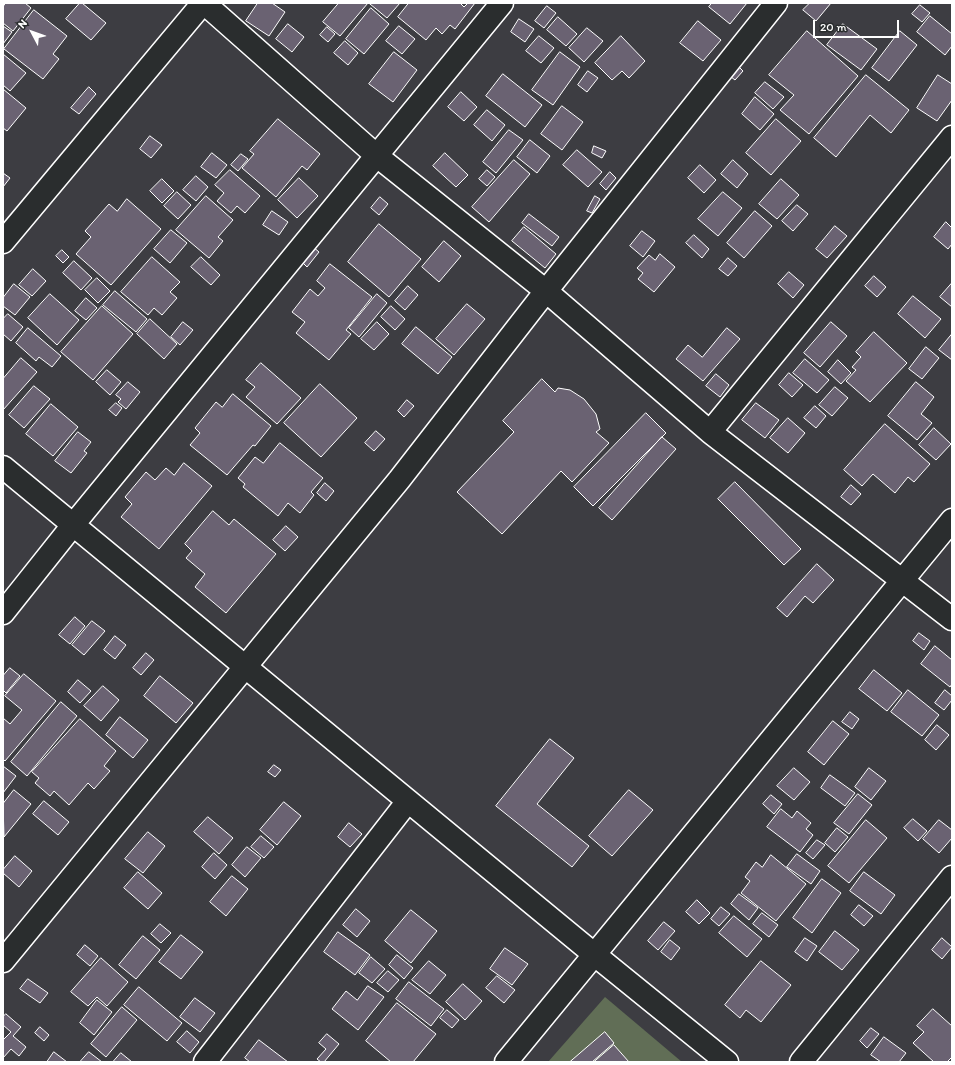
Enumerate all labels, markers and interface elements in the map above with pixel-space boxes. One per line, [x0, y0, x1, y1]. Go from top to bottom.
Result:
north arrow [12, 12, 52, 52]
scale bar [815, 12, 901, 38]
text: N [15, 17, 30, 31]
text: 20 m [820, 20, 847, 34]

